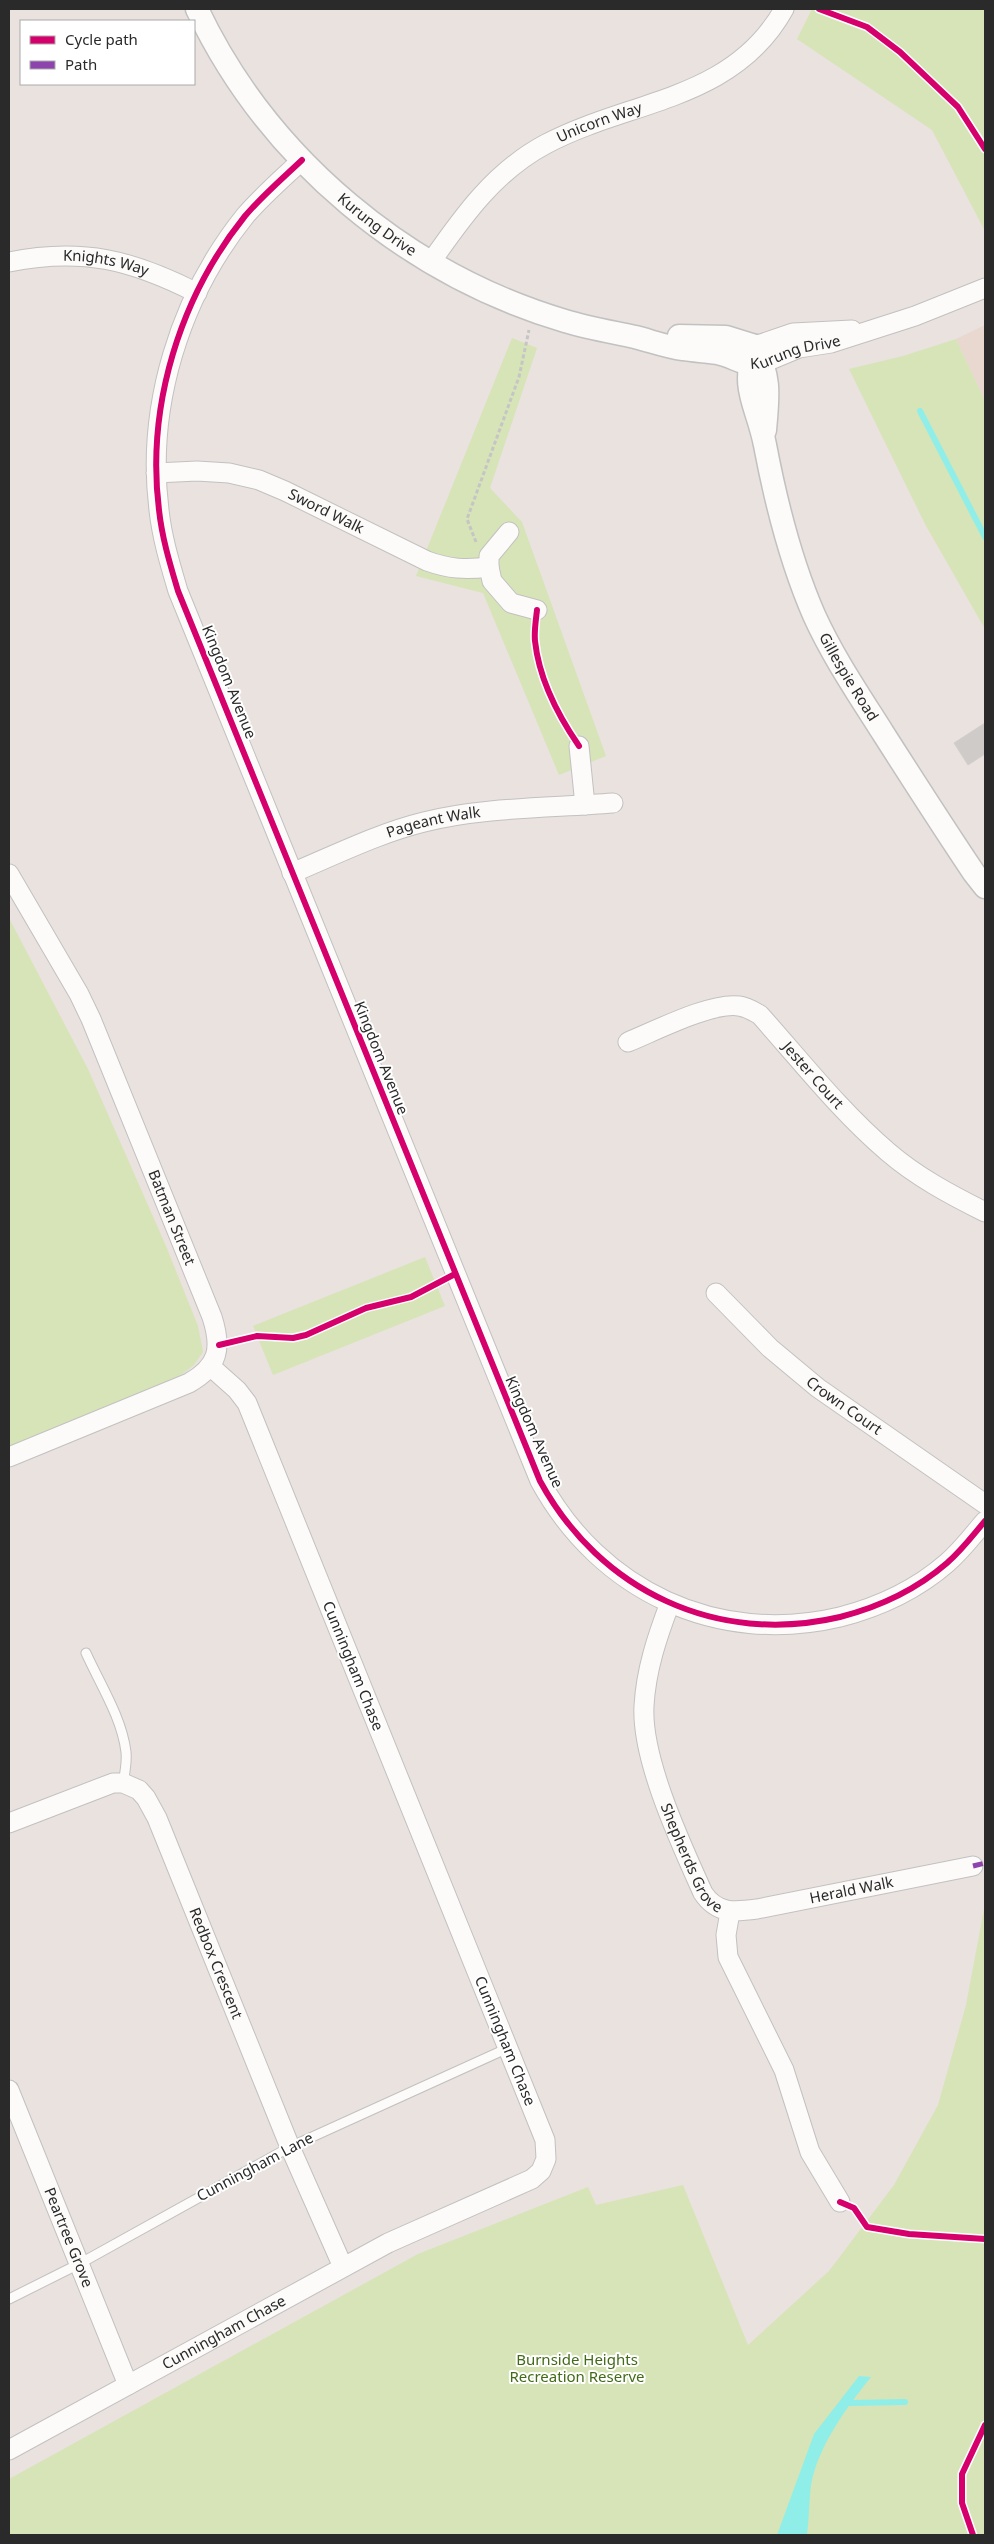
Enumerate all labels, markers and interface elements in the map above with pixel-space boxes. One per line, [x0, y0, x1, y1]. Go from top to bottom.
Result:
legend [20, 20, 195, 85]
text: Cycle path [65, 29, 138, 49]
text: Path [65, 54, 97, 74]
street label: Unicorn Way [553, 97, 645, 146]
street label: Kurung Drive [334, 188, 421, 260]
street label: Knights Way [63, 245, 152, 280]
street label: Kurung Drive [749, 330, 843, 373]
street label: Sword Walk [285, 483, 368, 538]
street label: Kingdom Avenue [198, 622, 262, 741]
street label: Gillespie Road [815, 629, 884, 724]
street label: Pageant Walk [383, 801, 482, 842]
street label: Kingdom Avenue [350, 998, 414, 1117]
street label: Jester Court [777, 1035, 849, 1113]
street label: Batman Street [144, 1167, 201, 1268]
street label: Crown Court [802, 1371, 887, 1439]
street label: Kingdom Avenue [501, 1372, 569, 1491]
street label: Cunningham Chase [319, 1598, 389, 1733]
street label: Shepherds Grove [657, 1800, 726, 1917]
street label: Herald Walk [808, 1871, 895, 1907]
street label: Redbox Crescent [185, 1904, 248, 2022]
street label: Cunningham Chase [471, 1973, 541, 2108]
street label: Cunningham Lane [193, 2127, 316, 2205]
street label: Peartree Grove [40, 2184, 99, 2290]
street label: Cunningham Chase [158, 2290, 289, 2374]
park label: Burnside Heights Recreation Reserve [509, 2349, 645, 2386]

